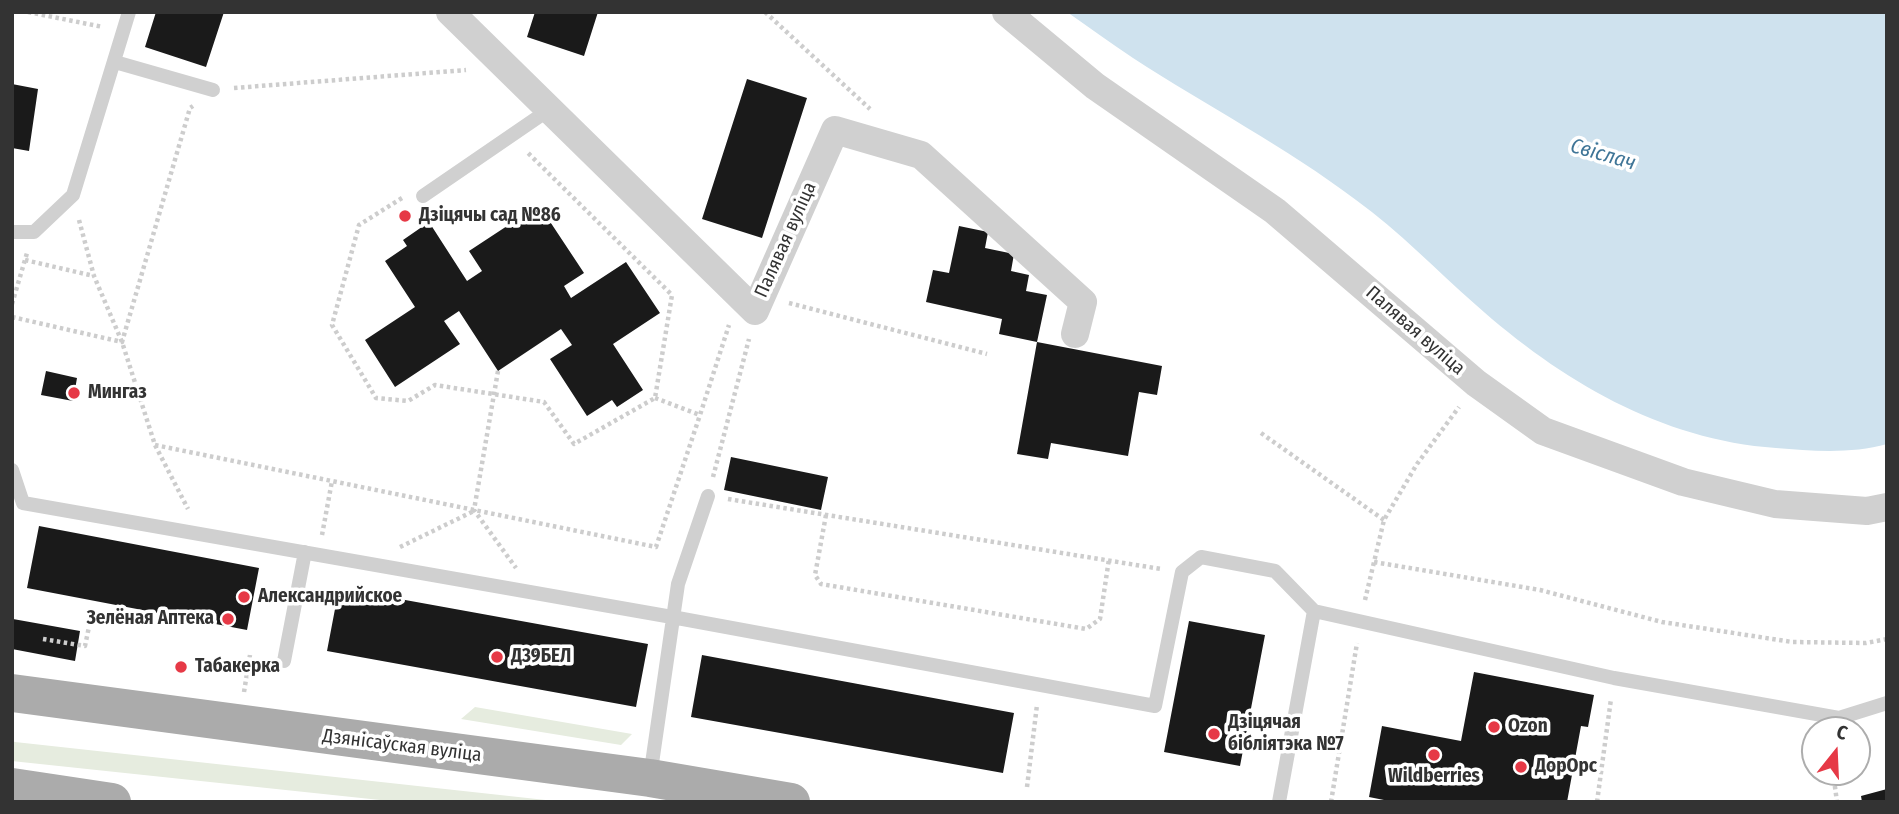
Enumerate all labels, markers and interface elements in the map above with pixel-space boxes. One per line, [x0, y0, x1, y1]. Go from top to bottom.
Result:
water label: Свіслач [1567, 134, 1639, 176]
street label: Палявая вуліца [750, 179, 822, 301]
place label: Дзіцячы сад №86 [419, 205, 561, 227]
marker: Дзіцячы сад №86 [397, 208, 413, 224]
street label: Палявая вуліца [1361, 282, 1469, 380]
place label: Мингаз [88, 382, 147, 404]
marker: Мингаз [66, 385, 82, 401]
place label: Александрийское [258, 586, 402, 608]
marker: Александрийское [236, 589, 252, 605]
place label: Зелёная Аптека [86, 608, 214, 630]
marker: Зелёная Аптека [220, 611, 236, 627]
place label: Д39БЕЛ [511, 646, 571, 668]
marker: Д39БЕЛ [489, 649, 505, 665]
place label: Табакерка [195, 656, 280, 678]
marker: Табакерка [173, 659, 189, 675]
place label: Дзіцячая бібліятэка №7 [1228, 712, 1344, 756]
place label: Ozon [1508, 716, 1548, 738]
north arrow [1801, 716, 1871, 786]
marker: Ozon [1486, 719, 1502, 735]
text: С [1834, 720, 1850, 745]
street label: Дзянісаўская вуліца [321, 725, 483, 767]
marker: Дзіцячая бібліятэка №7 [1206, 726, 1222, 742]
marker: Wildberries [1426, 747, 1442, 763]
place label: ДорОрс [1535, 756, 1597, 778]
marker: ДорОрс [1513, 759, 1529, 775]
place label: Wildberries [1388, 766, 1480, 788]

